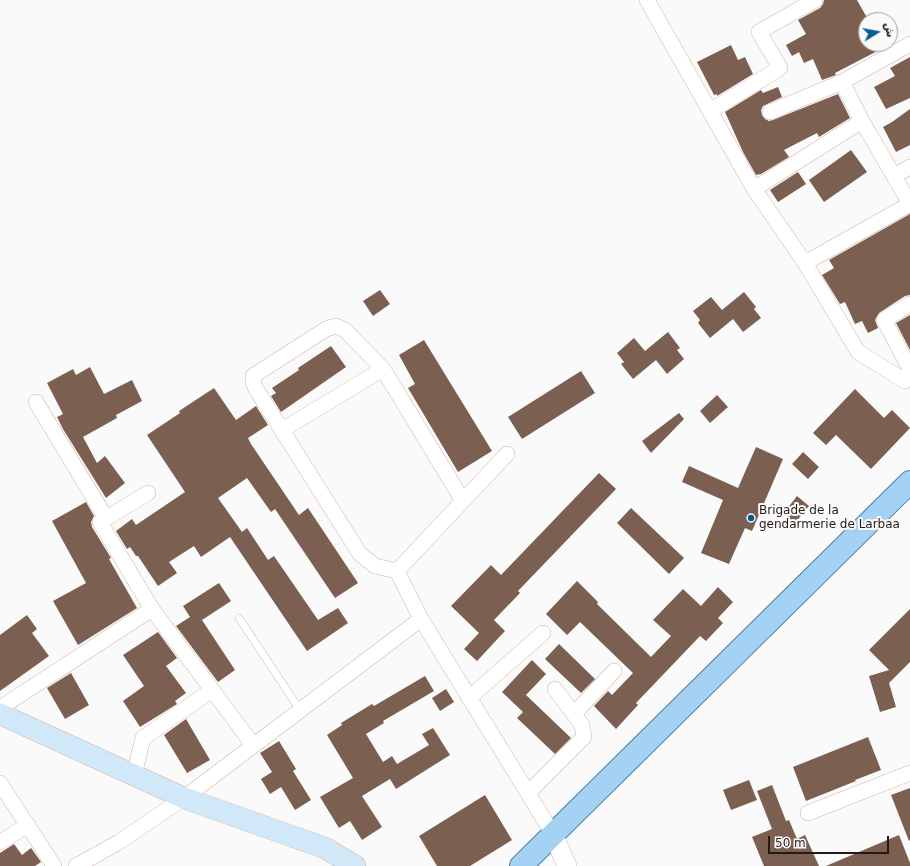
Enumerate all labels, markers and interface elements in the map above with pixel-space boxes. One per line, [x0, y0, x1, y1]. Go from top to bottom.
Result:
north arrow [858, 12, 898, 52]
text: ش [881, 21, 897, 39]
place label: Brigade de la gendarmerie de Larbaa [759, 504, 900, 532]
marker: Brigade de la gendarmerie de Larbaa [746, 513, 756, 523]
scale bar [770, 828, 891, 854]
text: 50 m [775, 836, 806, 850]

